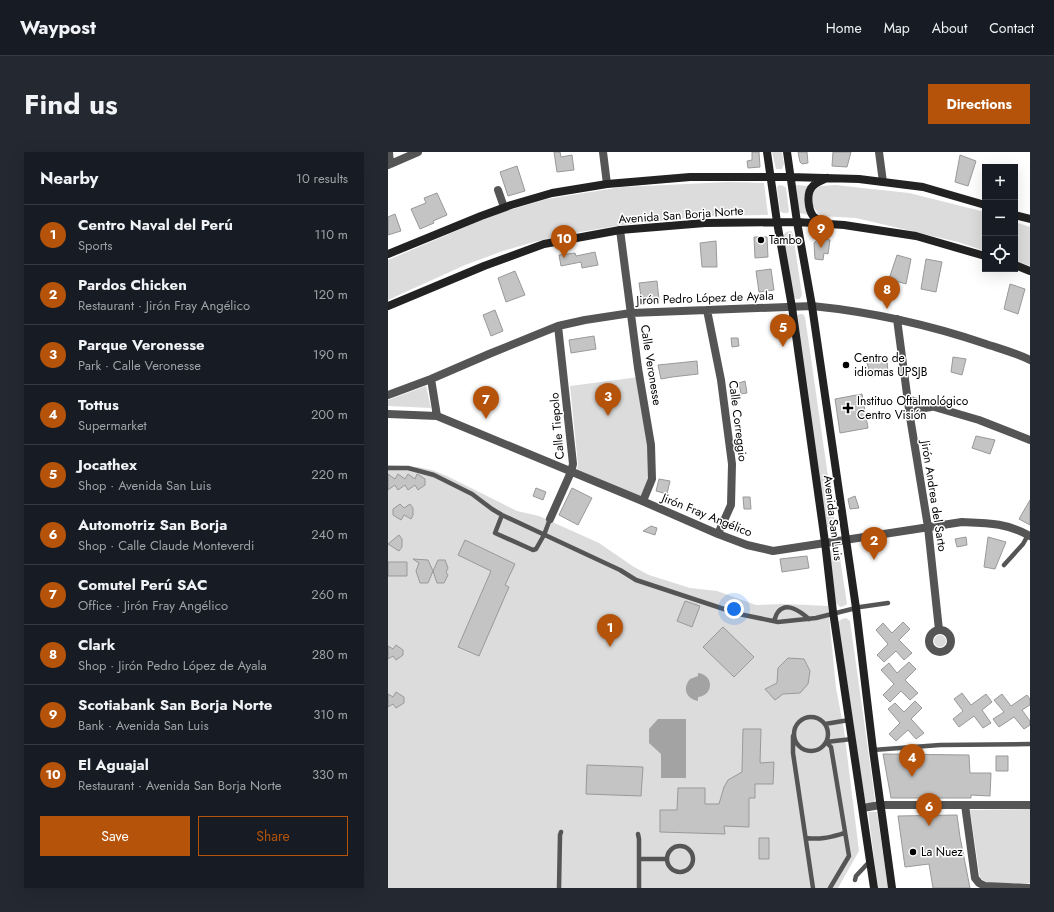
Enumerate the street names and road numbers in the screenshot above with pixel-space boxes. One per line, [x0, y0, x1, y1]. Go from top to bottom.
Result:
street label: Avenida San Borja Norte [618, 202, 744, 228]
street label: Jirón Pedro López de Ayala [634, 287, 774, 309]
street label: Calle Veronesse [636, 323, 666, 407]
street label: Calle Correggio [724, 379, 752, 463]
street label: Calle Tiepolo [545, 391, 569, 460]
street label: Jirón Andrea del Sarto [916, 437, 952, 553]
street label: Avenida San Luis [819, 474, 847, 562]
street label: Jirón Fray Angélico [657, 488, 755, 542]

